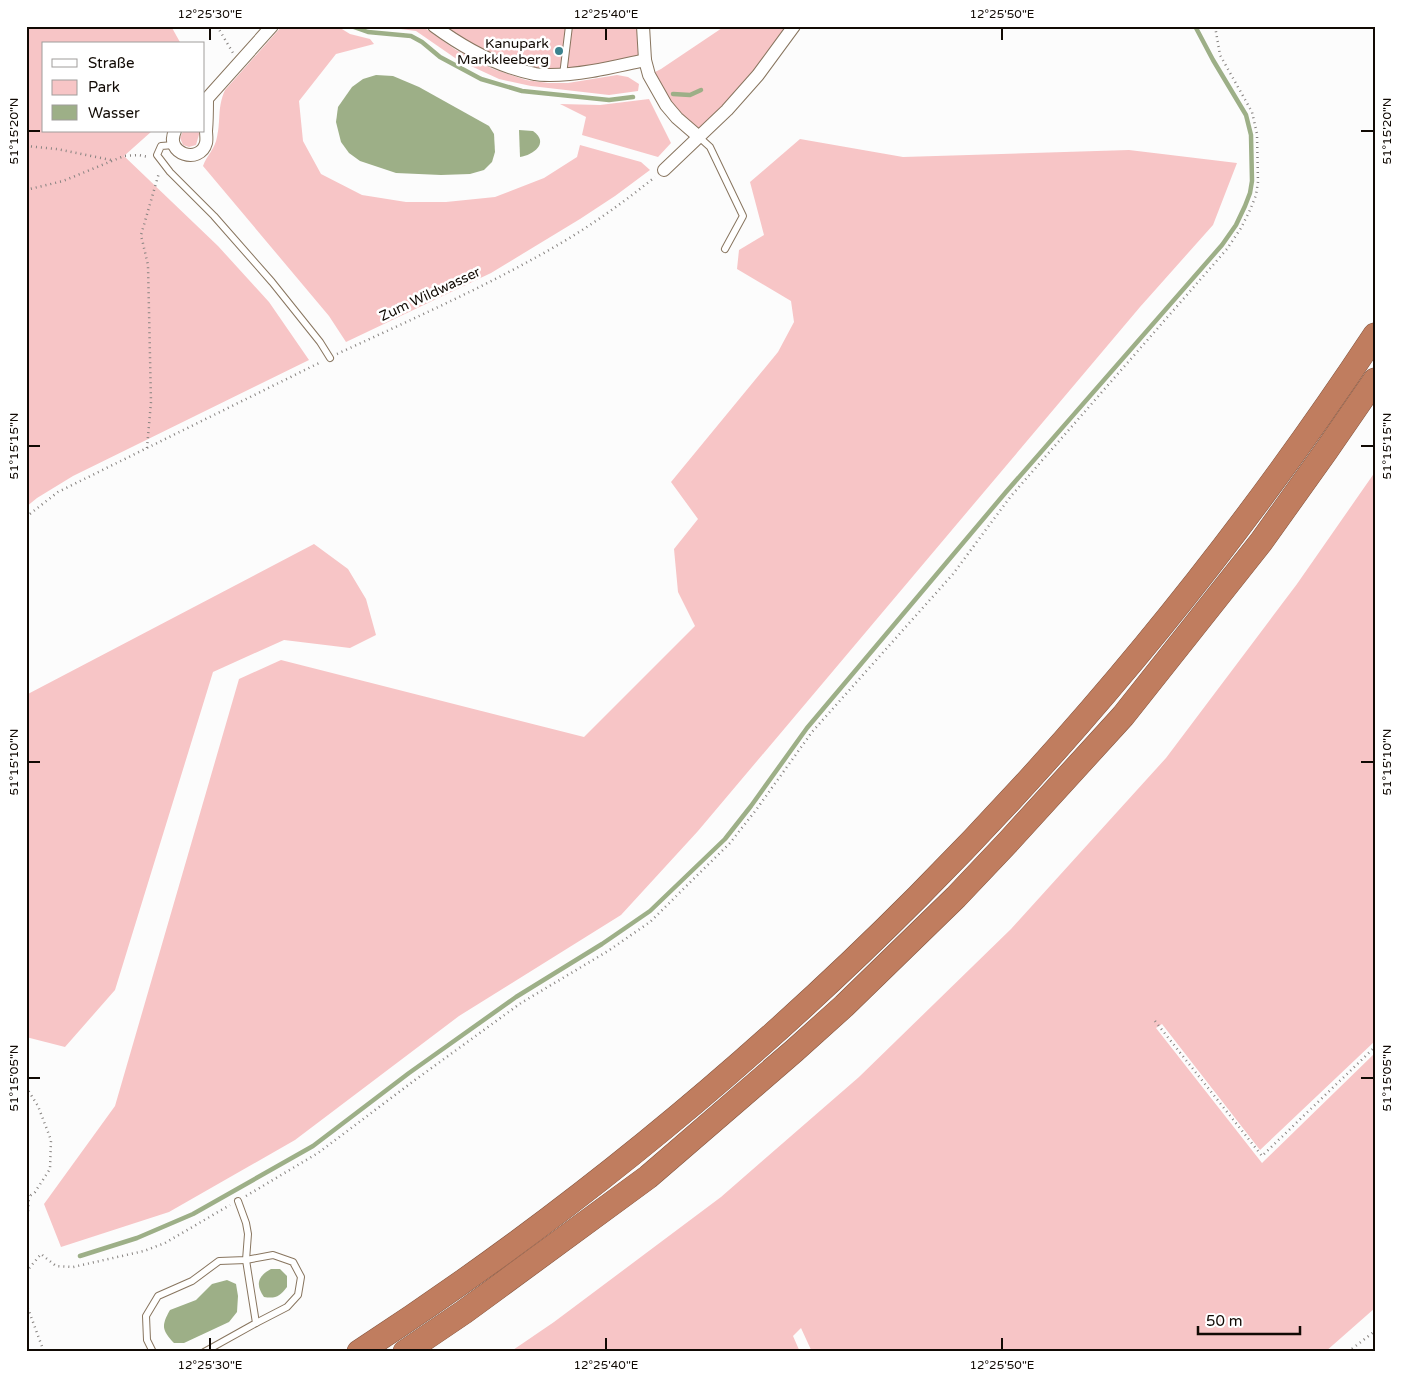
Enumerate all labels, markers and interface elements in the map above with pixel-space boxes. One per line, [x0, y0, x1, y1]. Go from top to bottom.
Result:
text: 12°25'30"E [177, 7, 243, 21]
text: 12°25'40"E [573, 7, 639, 21]
text: 12°25'50"E [969, 7, 1035, 21]
place label: Kanupark Markkleeberg [457, 35, 549, 68]
legend [42, 42, 205, 132]
marker: Kanupark Markkleeberg [553, 45, 565, 57]
text: Straße [88, 54, 134, 72]
text: Park [88, 78, 120, 96]
text: 51°15'20"N [7, 98, 21, 165]
text: 51°15'20"N [1380, 98, 1394, 165]
text: Wasser [88, 104, 140, 122]
street label: Zum Wildwasser [377, 263, 484, 325]
text: 51°15'15"N [7, 413, 21, 480]
text: 51°15'15"N [1380, 413, 1394, 480]
text: 51°15'10"N [7, 729, 21, 796]
text: 51°15'10"N [1380, 729, 1394, 796]
text: 51°15'05"N [7, 1045, 21, 1112]
text: 51°15'05"N [1380, 1045, 1394, 1112]
scale bar [1198, 1303, 1301, 1335]
text: 50 m [1206, 1312, 1243, 1330]
text: 12°25'30"E [177, 1358, 243, 1372]
text: 12°25'40"E [573, 1358, 639, 1372]
text: 12°25'50"E [969, 1358, 1035, 1372]

